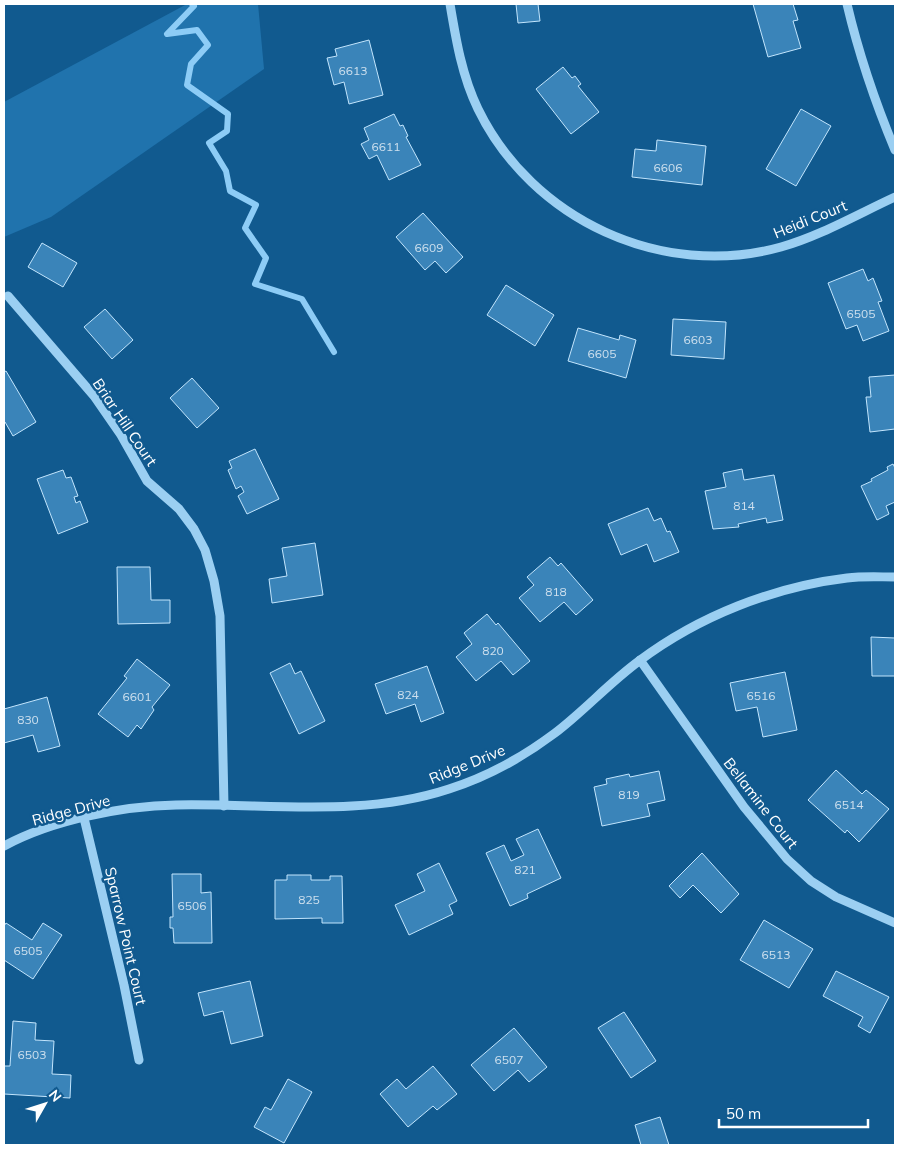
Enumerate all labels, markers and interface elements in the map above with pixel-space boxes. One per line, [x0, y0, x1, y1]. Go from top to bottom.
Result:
house number: 6613 [339, 63, 367, 78]
house number: 6611 [372, 139, 400, 154]
house number: 6606 [654, 160, 682, 175]
street label: Heidi Court [770, 196, 850, 242]
house number: 6609 [415, 240, 443, 255]
house number: 6505 [847, 306, 875, 321]
house number: 6603 [684, 332, 712, 347]
house number: 6605 [588, 346, 616, 361]
street label: Briar Hill Court [89, 375, 161, 469]
house number: 814 [733, 498, 755, 513]
house number: 818 [545, 584, 567, 599]
house number: 820 [482, 643, 504, 658]
house number: 824 [397, 687, 419, 702]
house number: 6516 [747, 688, 775, 703]
house number: 6601 [123, 689, 151, 704]
house number: 830 [17, 712, 39, 727]
street label: Ridge Drive [426, 740, 508, 788]
street label: Bellamine Court [720, 754, 802, 852]
house number: 819 [618, 787, 640, 802]
street label: Ridge Drive [30, 790, 112, 830]
house number: 6514 [835, 797, 863, 812]
house number: 821 [514, 862, 536, 877]
street label: Sparrow Point Court [101, 865, 151, 1007]
house number: 825 [298, 892, 320, 907]
house number: 6506 [178, 898, 206, 913]
house number: 6505 [14, 943, 42, 958]
house number: 6513 [762, 947, 790, 962]
house number: 6503 [18, 1047, 46, 1062]
house number: 6507 [495, 1052, 523, 1067]
north arrow [20, 1079, 70, 1129]
text: N [45, 1086, 65, 1106]
scale bar [719, 1096, 868, 1128]
text: 50 m [726, 1104, 761, 1123]

